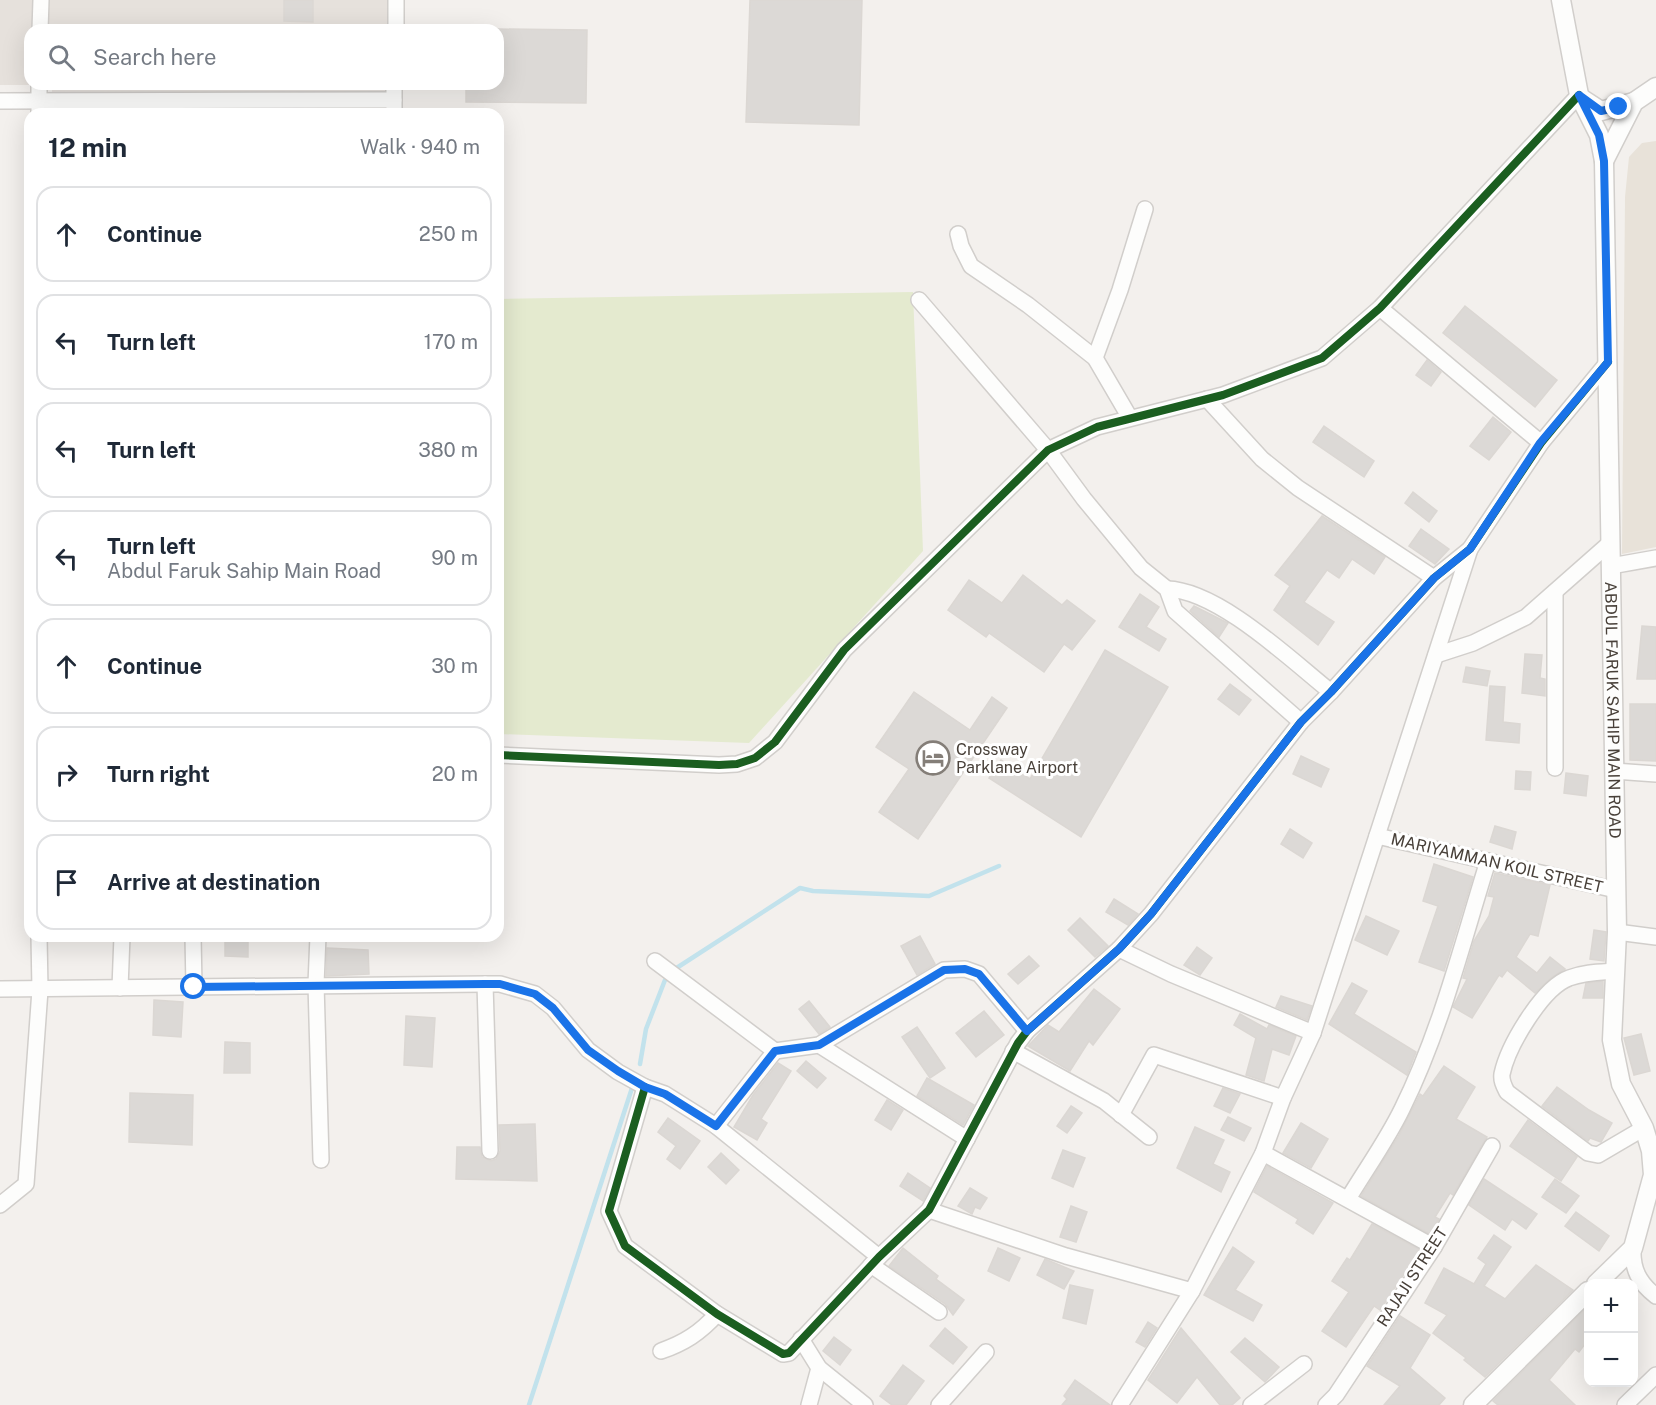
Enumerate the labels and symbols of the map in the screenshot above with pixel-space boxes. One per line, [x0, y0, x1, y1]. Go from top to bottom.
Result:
route end [1605, 93, 1631, 119]
street label: ABDUL FARUK SAHIP MAIN ROAD [1602, 581, 1625, 839]
hotel icon: Crossway Parklane Airport [915, 740, 951, 776]
place label: Crossway Parklane Airport [956, 740, 1078, 777]
street label: MARIYAMMAN KOIL STREET [1389, 829, 1605, 897]
route start [180, 973, 206, 999]
street label: RAJAJI STREET [1373, 1223, 1451, 1330]

